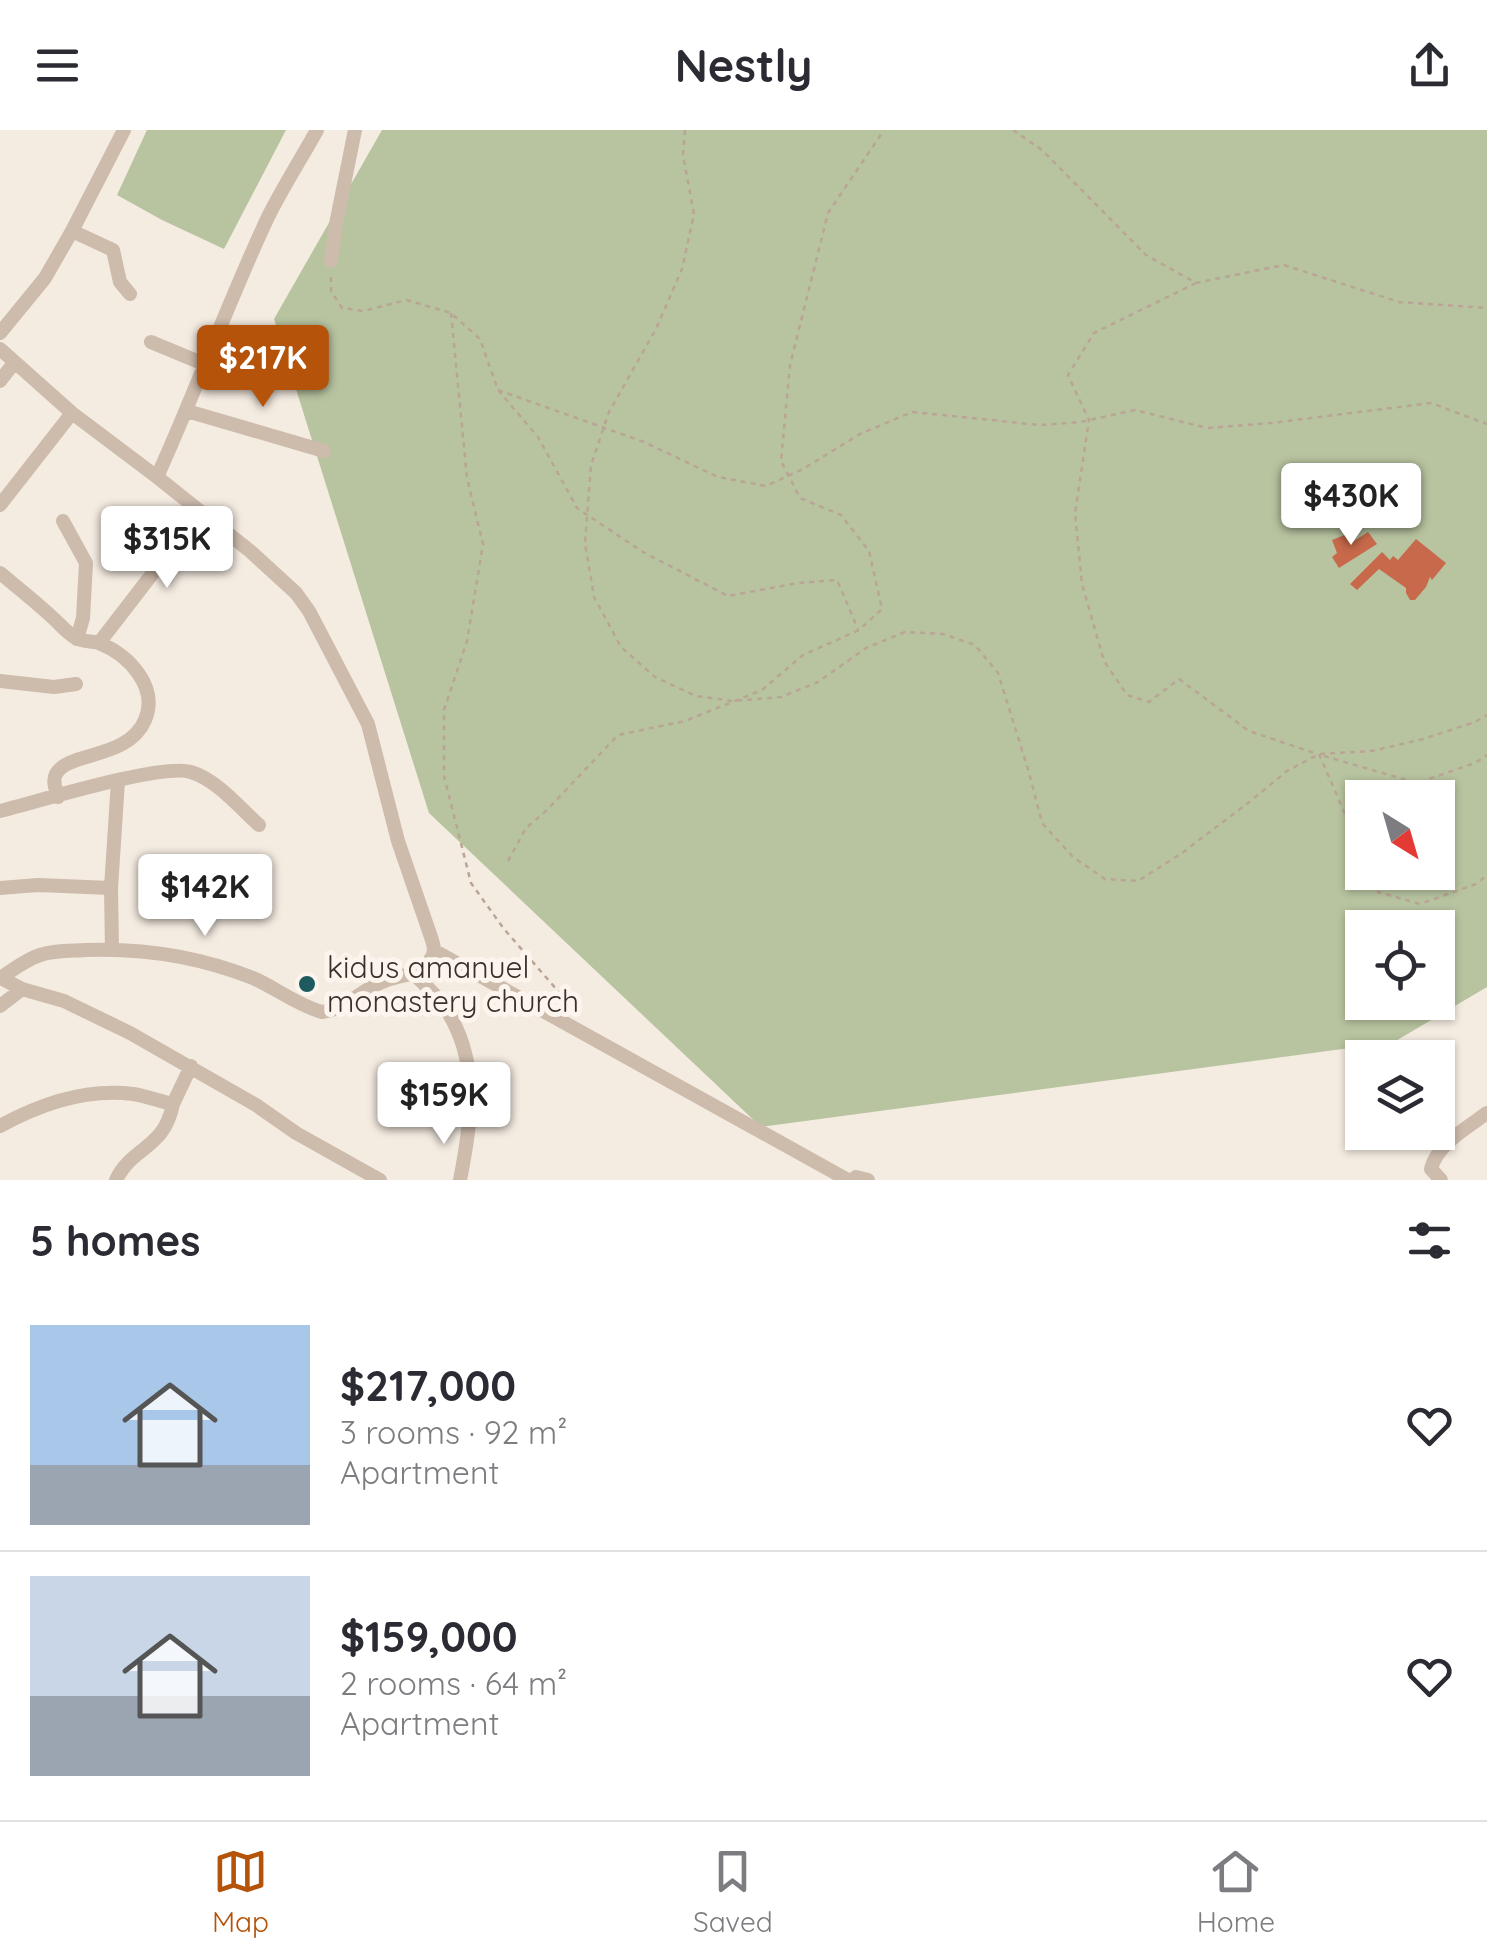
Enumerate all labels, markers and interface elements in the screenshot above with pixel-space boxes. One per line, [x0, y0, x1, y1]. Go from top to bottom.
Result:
text: Nestly [675, 37, 812, 93]
icon: menu [30, 38, 85, 93]
icon: share [1402, 38, 1457, 93]
pin: $217K [193, 325, 333, 410]
text: $217K [219, 337, 307, 377]
pin: $430K [1281, 463, 1421, 548]
text: $430K [1303, 475, 1399, 515]
pin: $315K [97, 506, 237, 591]
text: $315K [123, 518, 211, 558]
north arrow [1345, 780, 1455, 890]
map controls [1345, 780, 1455, 1150]
pin: $142K [135, 854, 275, 939]
text: $142K [160, 866, 250, 906]
button: locate [1345, 910, 1455, 1020]
place label: kidus amanuel monastery church [327, 948, 579, 1020]
marker: kidus amanuel monastery church [296, 973, 318, 995]
button: layers [1345, 1040, 1455, 1150]
pin: $159K [374, 1062, 514, 1147]
text: $159K [399, 1074, 489, 1114]
icon: filters [1402, 1213, 1457, 1268]
text: 5 homes [30, 1214, 201, 1267]
text: $217,000 [340, 1359, 516, 1412]
icon: home [110, 1365, 230, 1485]
icon: heart [1402, 1398, 1457, 1453]
text: 3 rooms · 92 m² [340, 1412, 567, 1452]
text: Apartment [340, 1452, 499, 1492]
text: $159,000 [340, 1610, 518, 1663]
icon: home [110, 1616, 230, 1736]
icon: heart [1402, 1649, 1457, 1704]
text: 2 rooms · 64 m² [340, 1663, 567, 1703]
text: Apartment [340, 1703, 499, 1743]
tab: Map [212, 1844, 269, 1939]
tab: Saved [693, 1844, 773, 1939]
tab: Home [1197, 1844, 1275, 1939]

